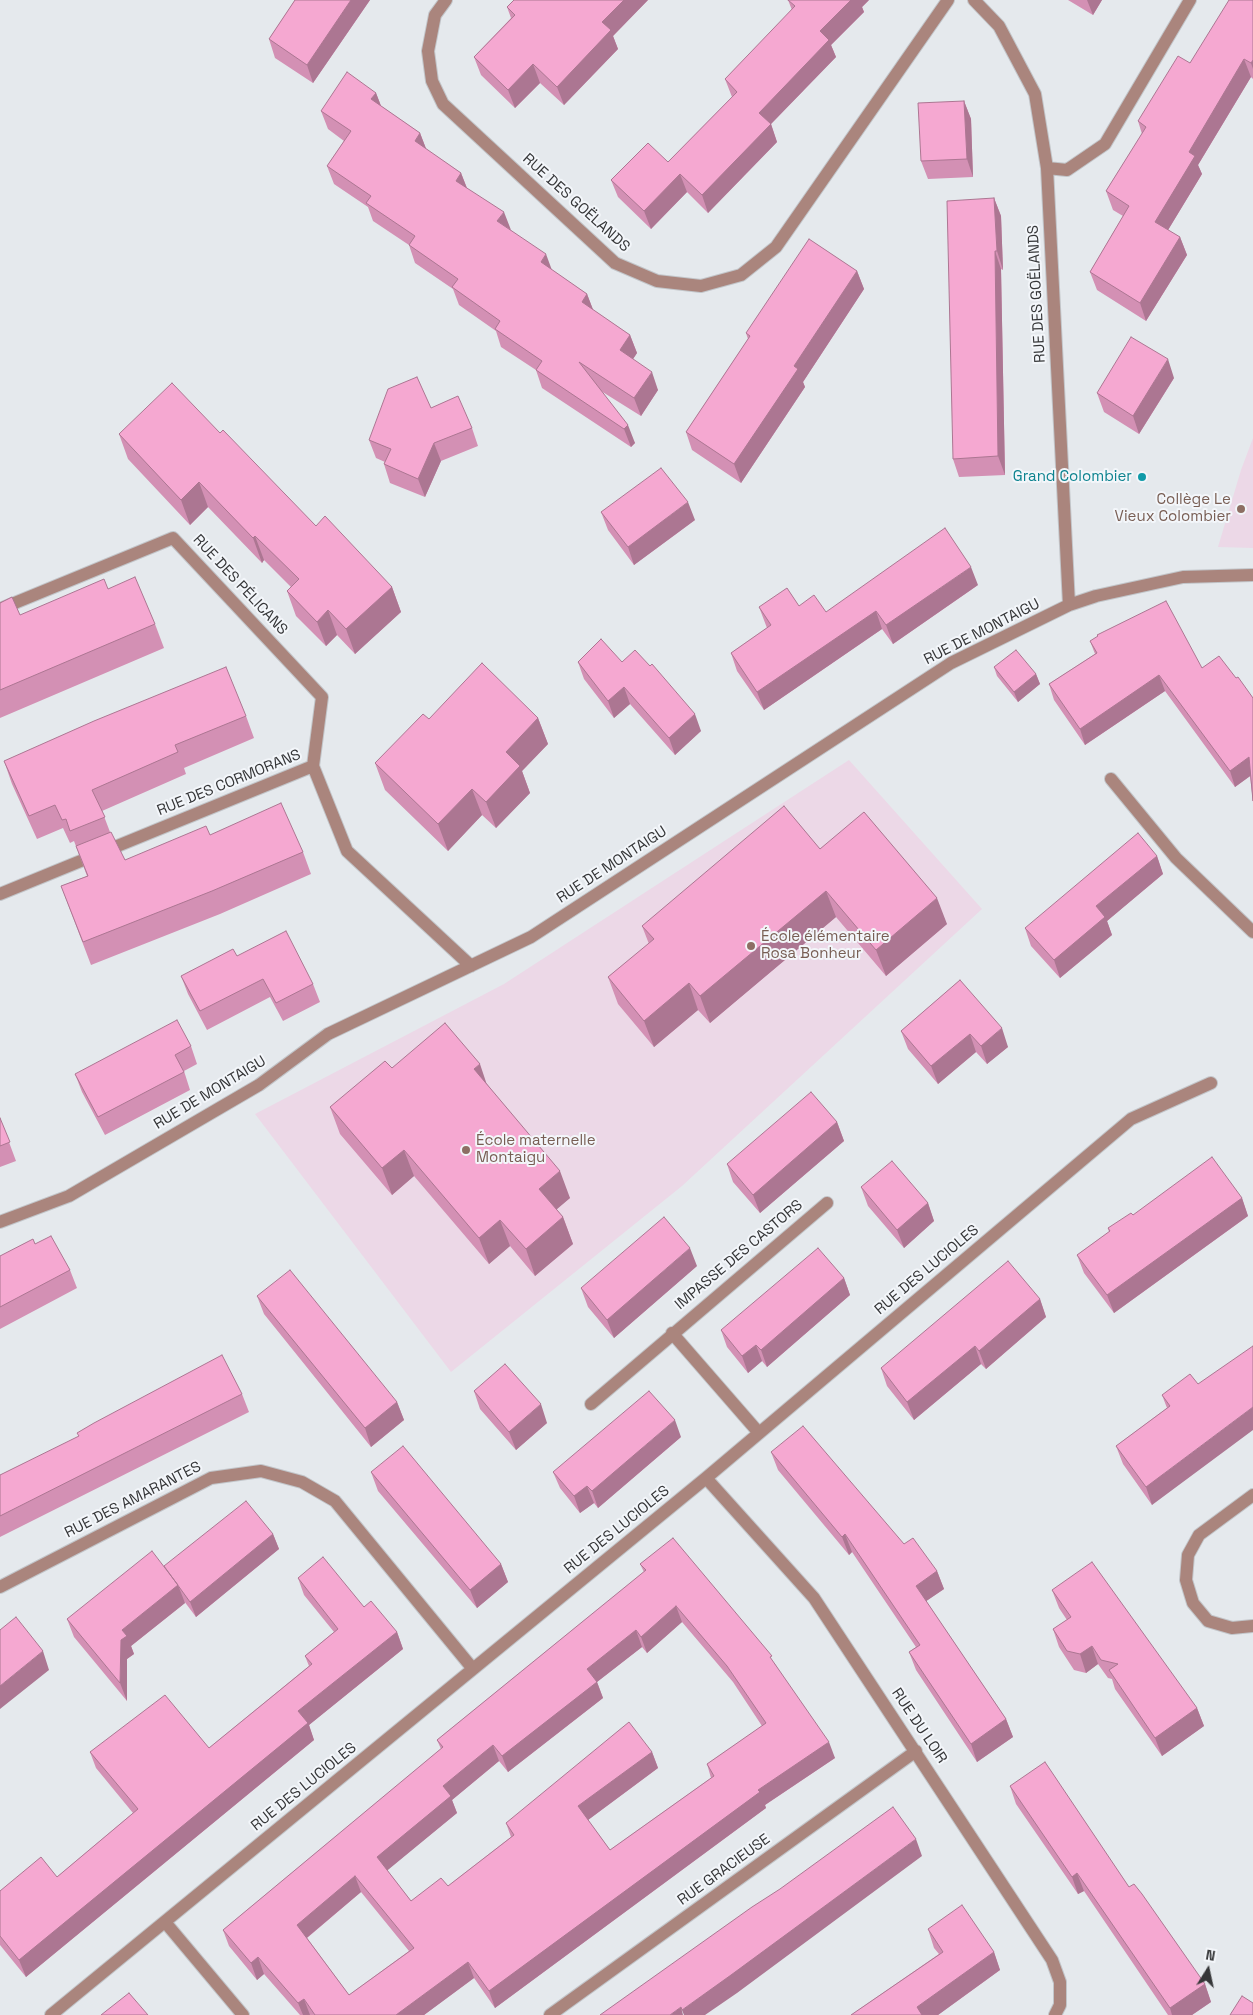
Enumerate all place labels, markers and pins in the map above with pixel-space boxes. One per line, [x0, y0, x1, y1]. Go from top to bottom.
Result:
place label: Grand Colombier [1013, 468, 1132, 486]
marker: Grand Colombier [1136, 471, 1148, 483]
place label: Collège Le Vieux Colombier [1115, 491, 1231, 526]
marker: Collège Le Vieux Colombier [1235, 503, 1247, 515]
place label: École élémentaire Rosa Bonheur [761, 928, 890, 963]
marker: École élémentaire Rosa Bonheur [745, 940, 757, 952]
place label: École maternelle Montaigu [476, 1132, 596, 1167]
marker: École maternelle Montaigu [460, 1144, 472, 1156]

